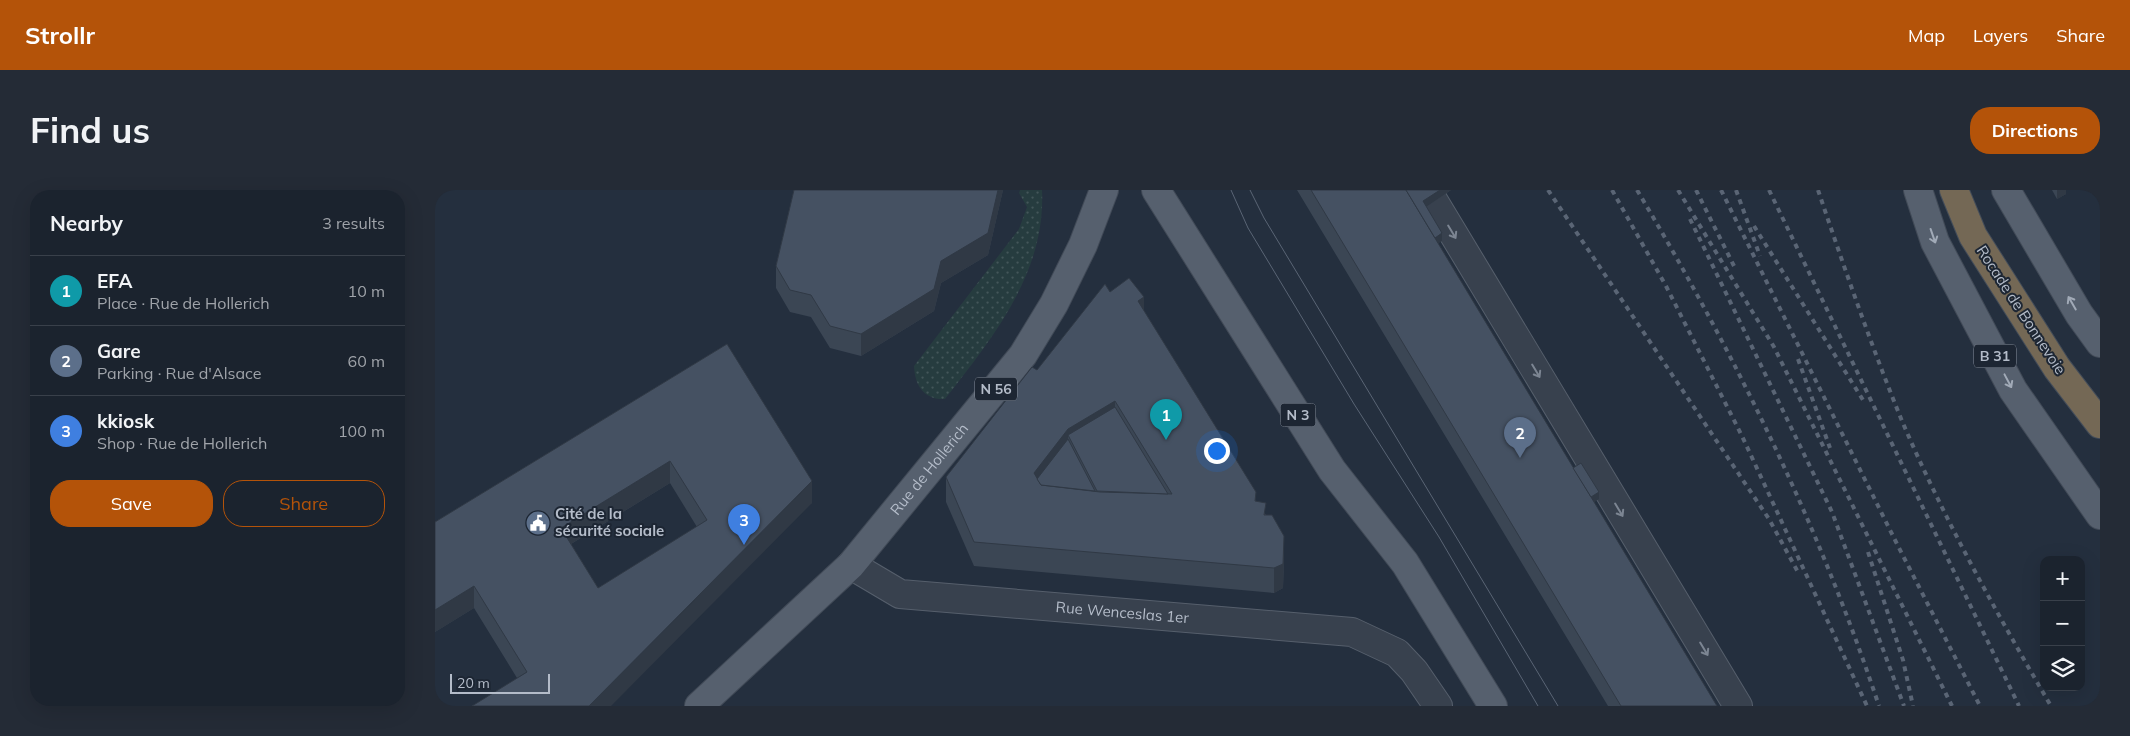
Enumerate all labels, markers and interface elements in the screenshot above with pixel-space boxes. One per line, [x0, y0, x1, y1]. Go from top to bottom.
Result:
text: Strollr [25, 20, 95, 50]
text: Map [1908, 24, 1945, 47]
text: Layers [1973, 24, 2028, 47]
text: Share [2056, 24, 2105, 47]
button: Directions [1970, 107, 2100, 154]
text: Find us [30, 108, 150, 152]
text: Nearby [50, 210, 123, 236]
text: 3 results [322, 213, 385, 233]
one-way arrow [1447, 224, 1457, 238]
one-way arrow [1929, 228, 1938, 244]
street label: Rocade de Bonnevoie [1973, 242, 2070, 378]
text: EFA [97, 269, 132, 293]
text: 1 [61, 281, 71, 301]
text: 10 m [348, 281, 385, 301]
text: Place · Rue de Hollerich [97, 293, 270, 313]
one-way arrow [2066, 296, 2076, 310]
text: Gare [97, 339, 141, 363]
road number: B 31 [1974, 344, 2016, 368]
text: 2 [61, 351, 71, 371]
text: 60 m [348, 351, 385, 371]
text: Parking · Rue d'Alsace [97, 363, 261, 383]
one-way arrow [1531, 363, 1541, 377]
one-way arrow [2003, 373, 2013, 387]
road number: N 56 [975, 378, 1017, 400]
pin: 1 [1150, 399, 1182, 440]
road number: N 3 [1281, 404, 1315, 426]
text: kkiosk [97, 409, 154, 433]
pin: 2 [1504, 417, 1536, 458]
street label: Rue de Hollerich [886, 419, 972, 519]
text: 3 [61, 421, 71, 441]
text: 100 m [338, 421, 385, 441]
text: Shop · Rue de Hollerich [97, 433, 267, 453]
your location [1204, 438, 1230, 464]
button: Save [50, 480, 213, 527]
button: Share [223, 480, 385, 527]
one-way arrow [1615, 503, 1625, 517]
place label: Cité de la sécurité sociale [555, 504, 664, 540]
pin: 3 [728, 504, 760, 545]
public building icon: Cité de la sécurité sociale [525, 510, 551, 536]
map controls [2040, 556, 2085, 691]
button: + [2040, 556, 2085, 601]
street label: Rue Wenceslas 1er [1055, 597, 1190, 627]
button: − [2040, 601, 2085, 646]
one-way arrow [1699, 642, 1709, 656]
button: layers [2040, 646, 2085, 691]
scale bar [450, 671, 550, 694]
text: 20 m [457, 674, 490, 692]

